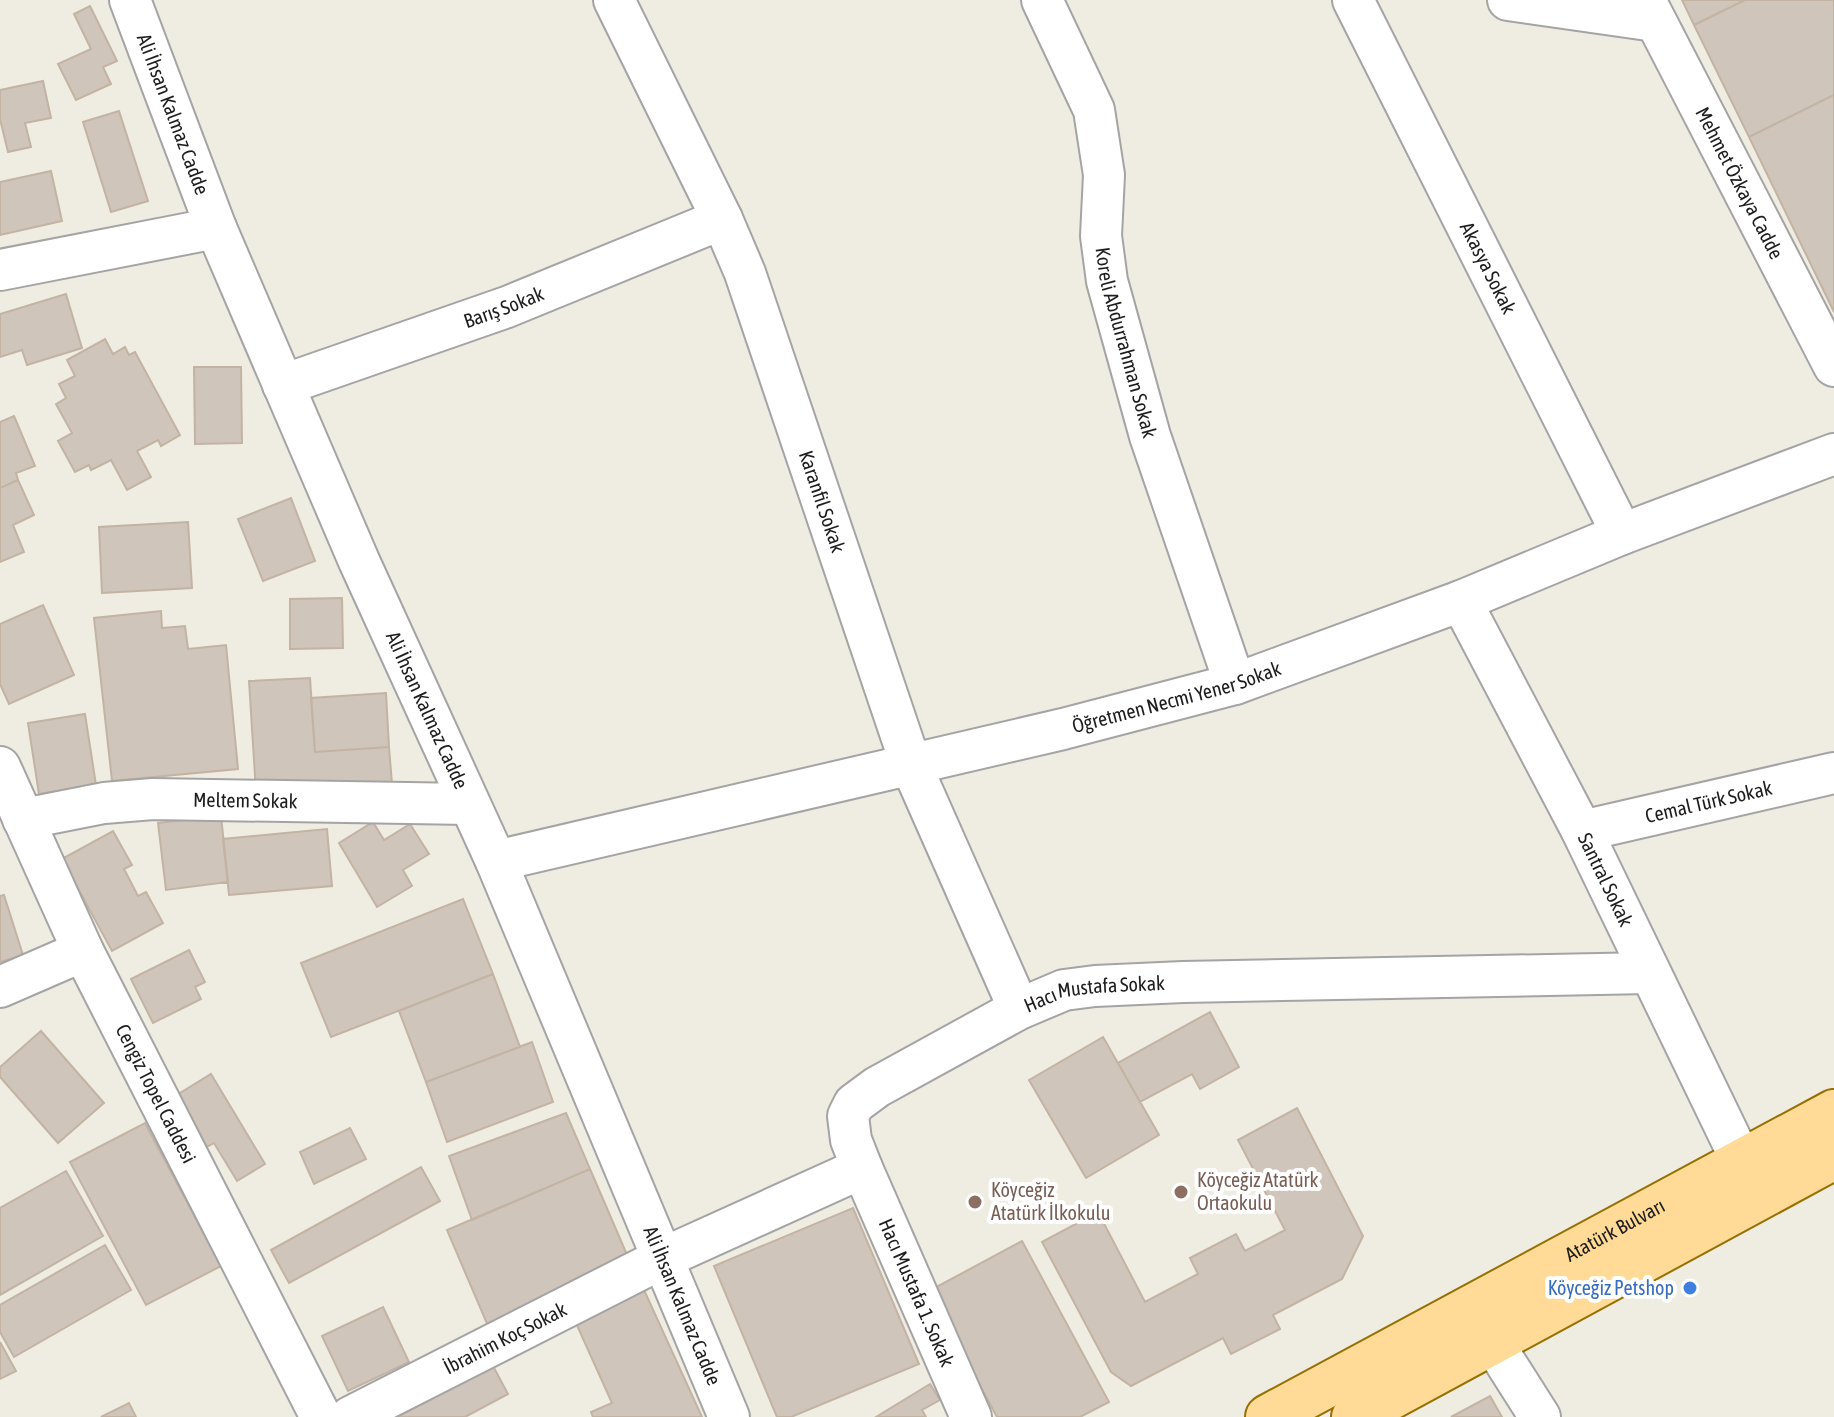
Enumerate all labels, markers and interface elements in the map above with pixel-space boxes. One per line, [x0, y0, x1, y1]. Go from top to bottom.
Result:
street label: Ali İhsan Kalmaz Cadde [133, 30, 214, 198]
street label: Mehmet Özkaya Cadde [1691, 103, 1789, 263]
street label: Akasya Sokak [1456, 218, 1521, 318]
street label: Koreli Abdurrahman Sokak [1092, 246, 1162, 440]
street label: Barış Sokak [460, 281, 547, 332]
street label: Karanfil Sokak [795, 447, 850, 555]
street label: Ali İhsan Kalmaz Cadde [382, 628, 473, 792]
street label: Öğretmen Necmi Yener Sokak [1069, 656, 1284, 737]
street label: Cemal Türk Sokak [1643, 776, 1774, 827]
street label: Meltem Sokak [193, 788, 298, 812]
street label: Santral Sokak [1574, 829, 1638, 930]
street label: Hacı Mustafa Sokak [1020, 971, 1165, 1017]
street label: Cengiz Topel Caddesi [111, 1020, 201, 1167]
place label: Köyceğiz Atatürk Ortaokulu [1197, 1168, 1318, 1214]
place label: Köyceğiz Atatürk İlkokulu [991, 1178, 1110, 1224]
marker: Köyceğiz Atatürk Ortaokulu [1172, 1183, 1190, 1201]
marker: Köyceğiz Atatürk İlkokulu [966, 1193, 984, 1211]
street label: Atatürk Bulvarı [1561, 1193, 1668, 1266]
street label: Hacı Mustafa 1. Sokak [875, 1215, 959, 1370]
street label: Ali İhsan Kalmaz Cadde [639, 1223, 726, 1388]
place label: Köyceğiz Petshop [1548, 1276, 1674, 1299]
marker: Köyceğiz Petshop [1681, 1279, 1699, 1297]
street label: İbrahim Koç Sokak [440, 1297, 570, 1378]

